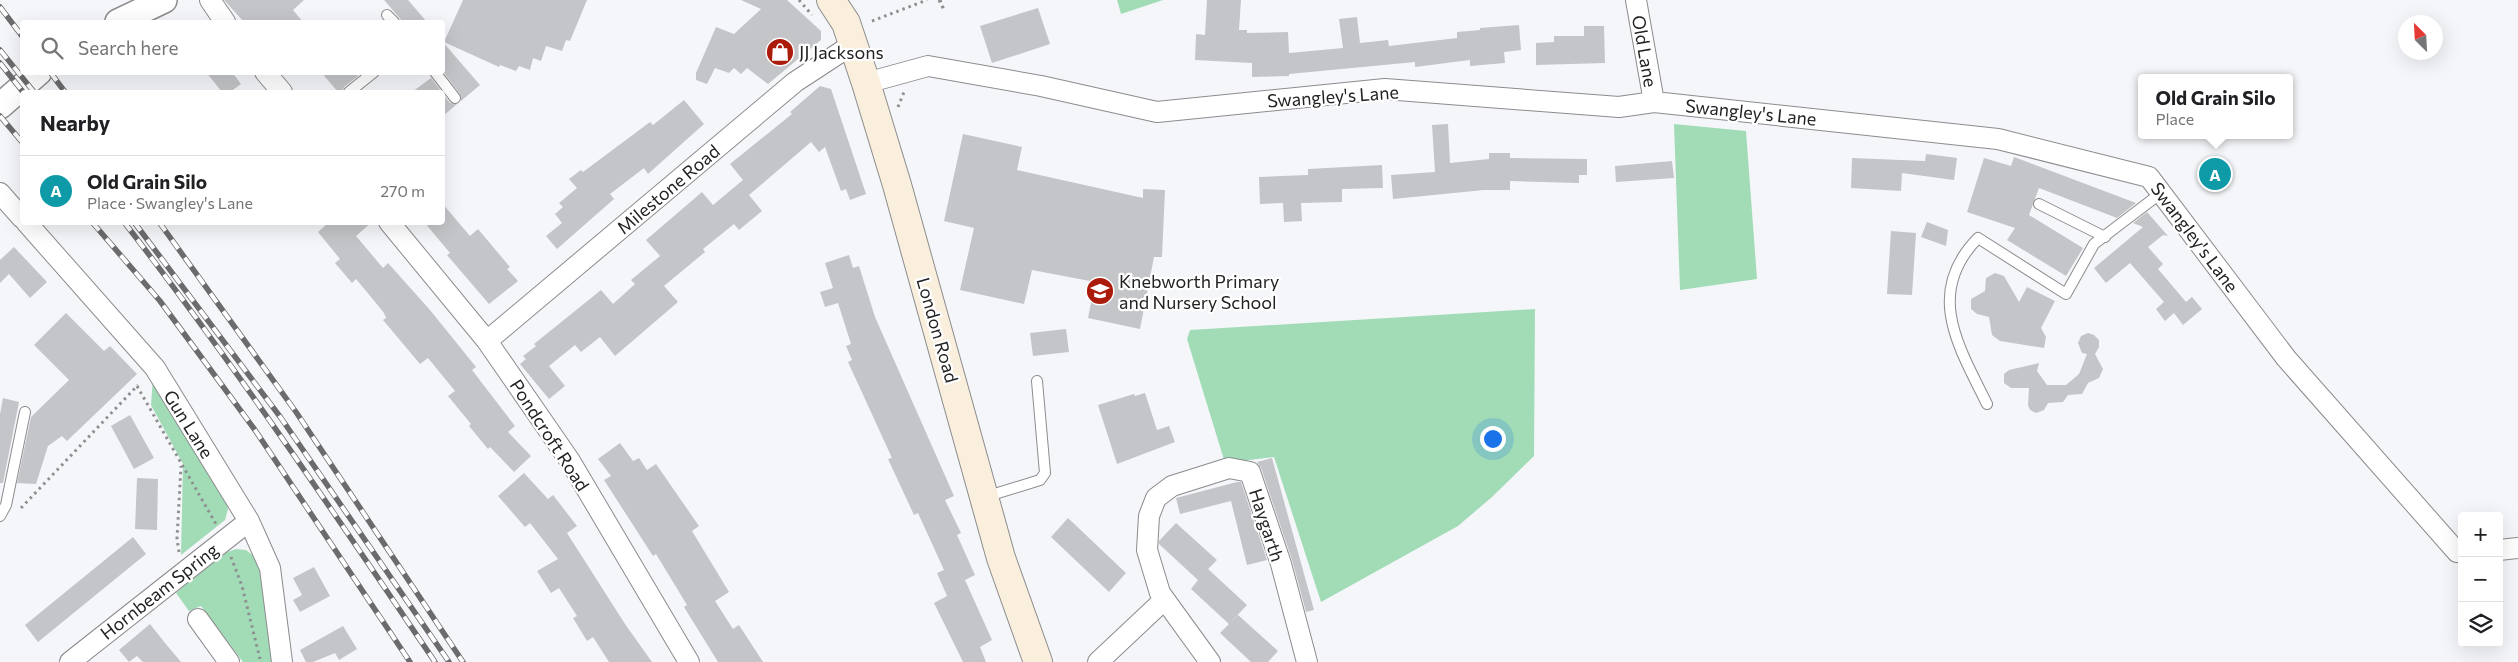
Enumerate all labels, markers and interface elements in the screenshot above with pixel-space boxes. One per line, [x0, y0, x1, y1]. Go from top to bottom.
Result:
street label: Old Lane [1628, 13, 1662, 89]
north arrow [2398, 15, 2443, 60]
search box [20, 20, 445, 75]
icon: search [38, 34, 66, 62]
text: Search here [78, 36, 178, 59]
shop icon: JJ Jacksons [765, 37, 795, 67]
place label: JJ Jacksons [799, 41, 884, 63]
popup [2138, 74, 2293, 139]
street label: Swangley's Lane [1266, 80, 1400, 112]
text: Old Grain Silo [2155, 86, 2276, 109]
street label: Swangley's Lane [1684, 94, 1818, 130]
text: Place [2155, 109, 2194, 128]
text: Nearby [40, 110, 110, 135]
street label: Milestone Road [612, 140, 724, 238]
pin: A [2199, 155, 2231, 193]
text: Old Grain Silo [87, 170, 207, 193]
street label: Swangley's Lane [2147, 178, 2243, 296]
text: A [50, 181, 62, 200]
text: 270 m [380, 181, 425, 200]
text: Place · Swangley's Lane [87, 193, 253, 212]
place label: Knebworth Primary and Nursery School [1119, 270, 1279, 313]
street label: London Road [912, 275, 964, 385]
school or university icon: Knebworth Primary and Nursery School [1085, 276, 1115, 306]
street label: Pondcroft Road [506, 375, 594, 495]
street label: Gun Lane [159, 386, 219, 462]
your location [1480, 426, 1506, 452]
street label: Haygarth [1245, 486, 1289, 564]
map controls [2458, 512, 2503, 647]
button: + [2458, 512, 2503, 557]
street label: Hornbeam Spring [96, 538, 223, 644]
button: − [2458, 557, 2503, 602]
button: layers [2458, 602, 2503, 647]

